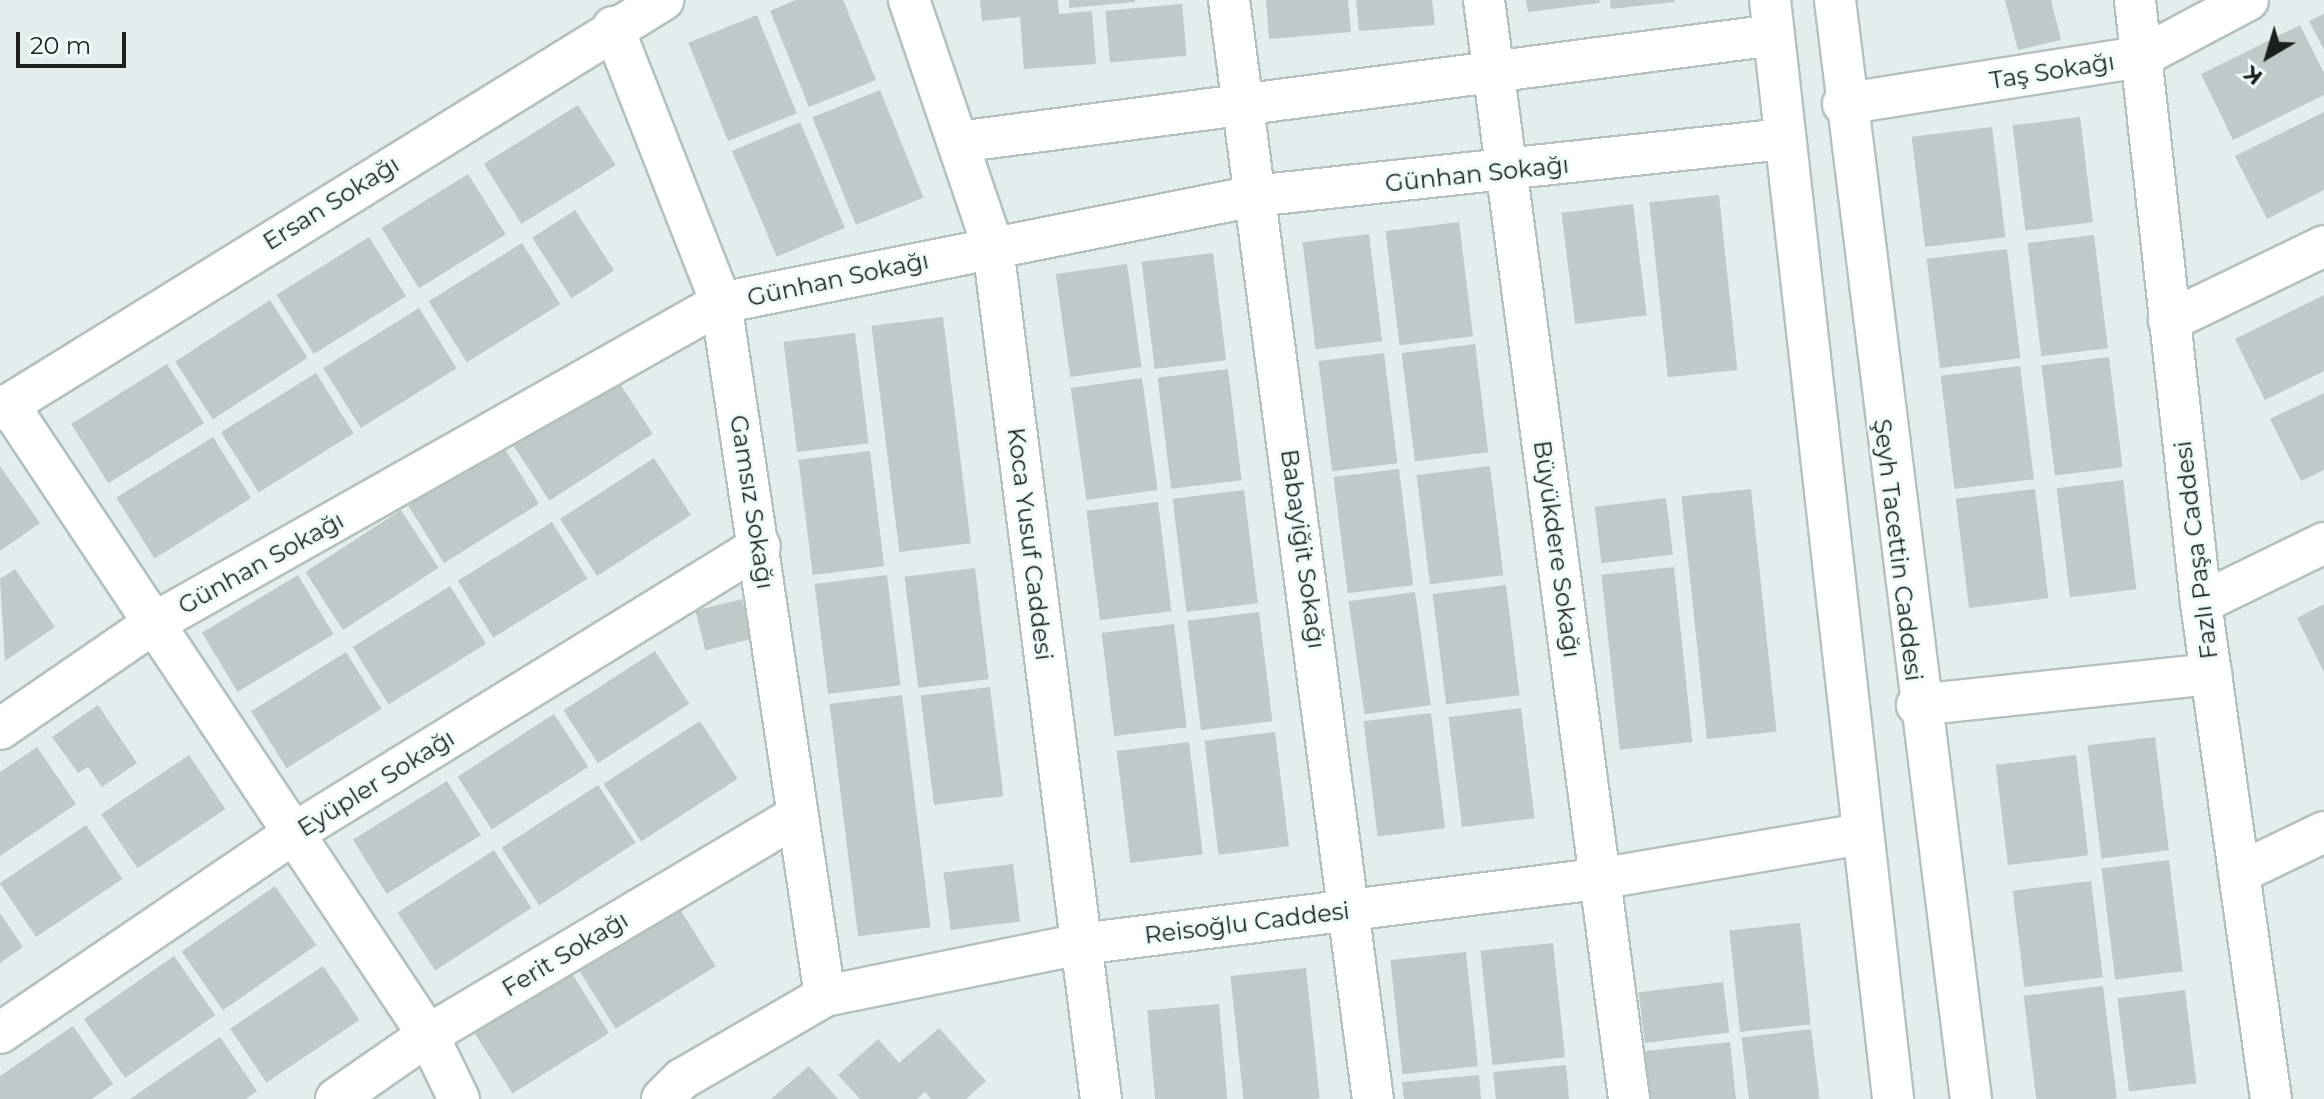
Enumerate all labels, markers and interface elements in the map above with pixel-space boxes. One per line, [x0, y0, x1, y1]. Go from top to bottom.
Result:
scale bar [20, 16, 130, 66]
north arrow [2228, 16, 2308, 96]
text: 20 m [30, 31, 91, 60]
street label: Taş Sokağı [1987, 47, 2117, 95]
text: K [2238, 60, 2268, 91]
street label: Ersan Sokağı [258, 150, 404, 256]
street label: Günhan Sokağı [1384, 150, 1570, 198]
street label: Günhan Sokağı [745, 246, 931, 312]
street label: Gamsız Sokağı [724, 413, 780, 591]
street label: Şeyh Tacettin Caddesi [1868, 417, 1928, 683]
street label: Koca Yusuf Caddesi [1001, 426, 1059, 662]
street label: Büyükdere Sokağı [1528, 439, 1586, 659]
street label: Fazlı Paşa Caddesi [2168, 439, 2224, 661]
street label: Babayiğit Sokağı [1275, 447, 1331, 651]
street label: Günhan Sokağı [173, 506, 349, 620]
street label: Eyüpler Sokağı [292, 723, 460, 843]
street label: Reisoğlu Caddesi [1143, 896, 1351, 950]
street label: Ferit Sokağı [497, 905, 633, 1003]

